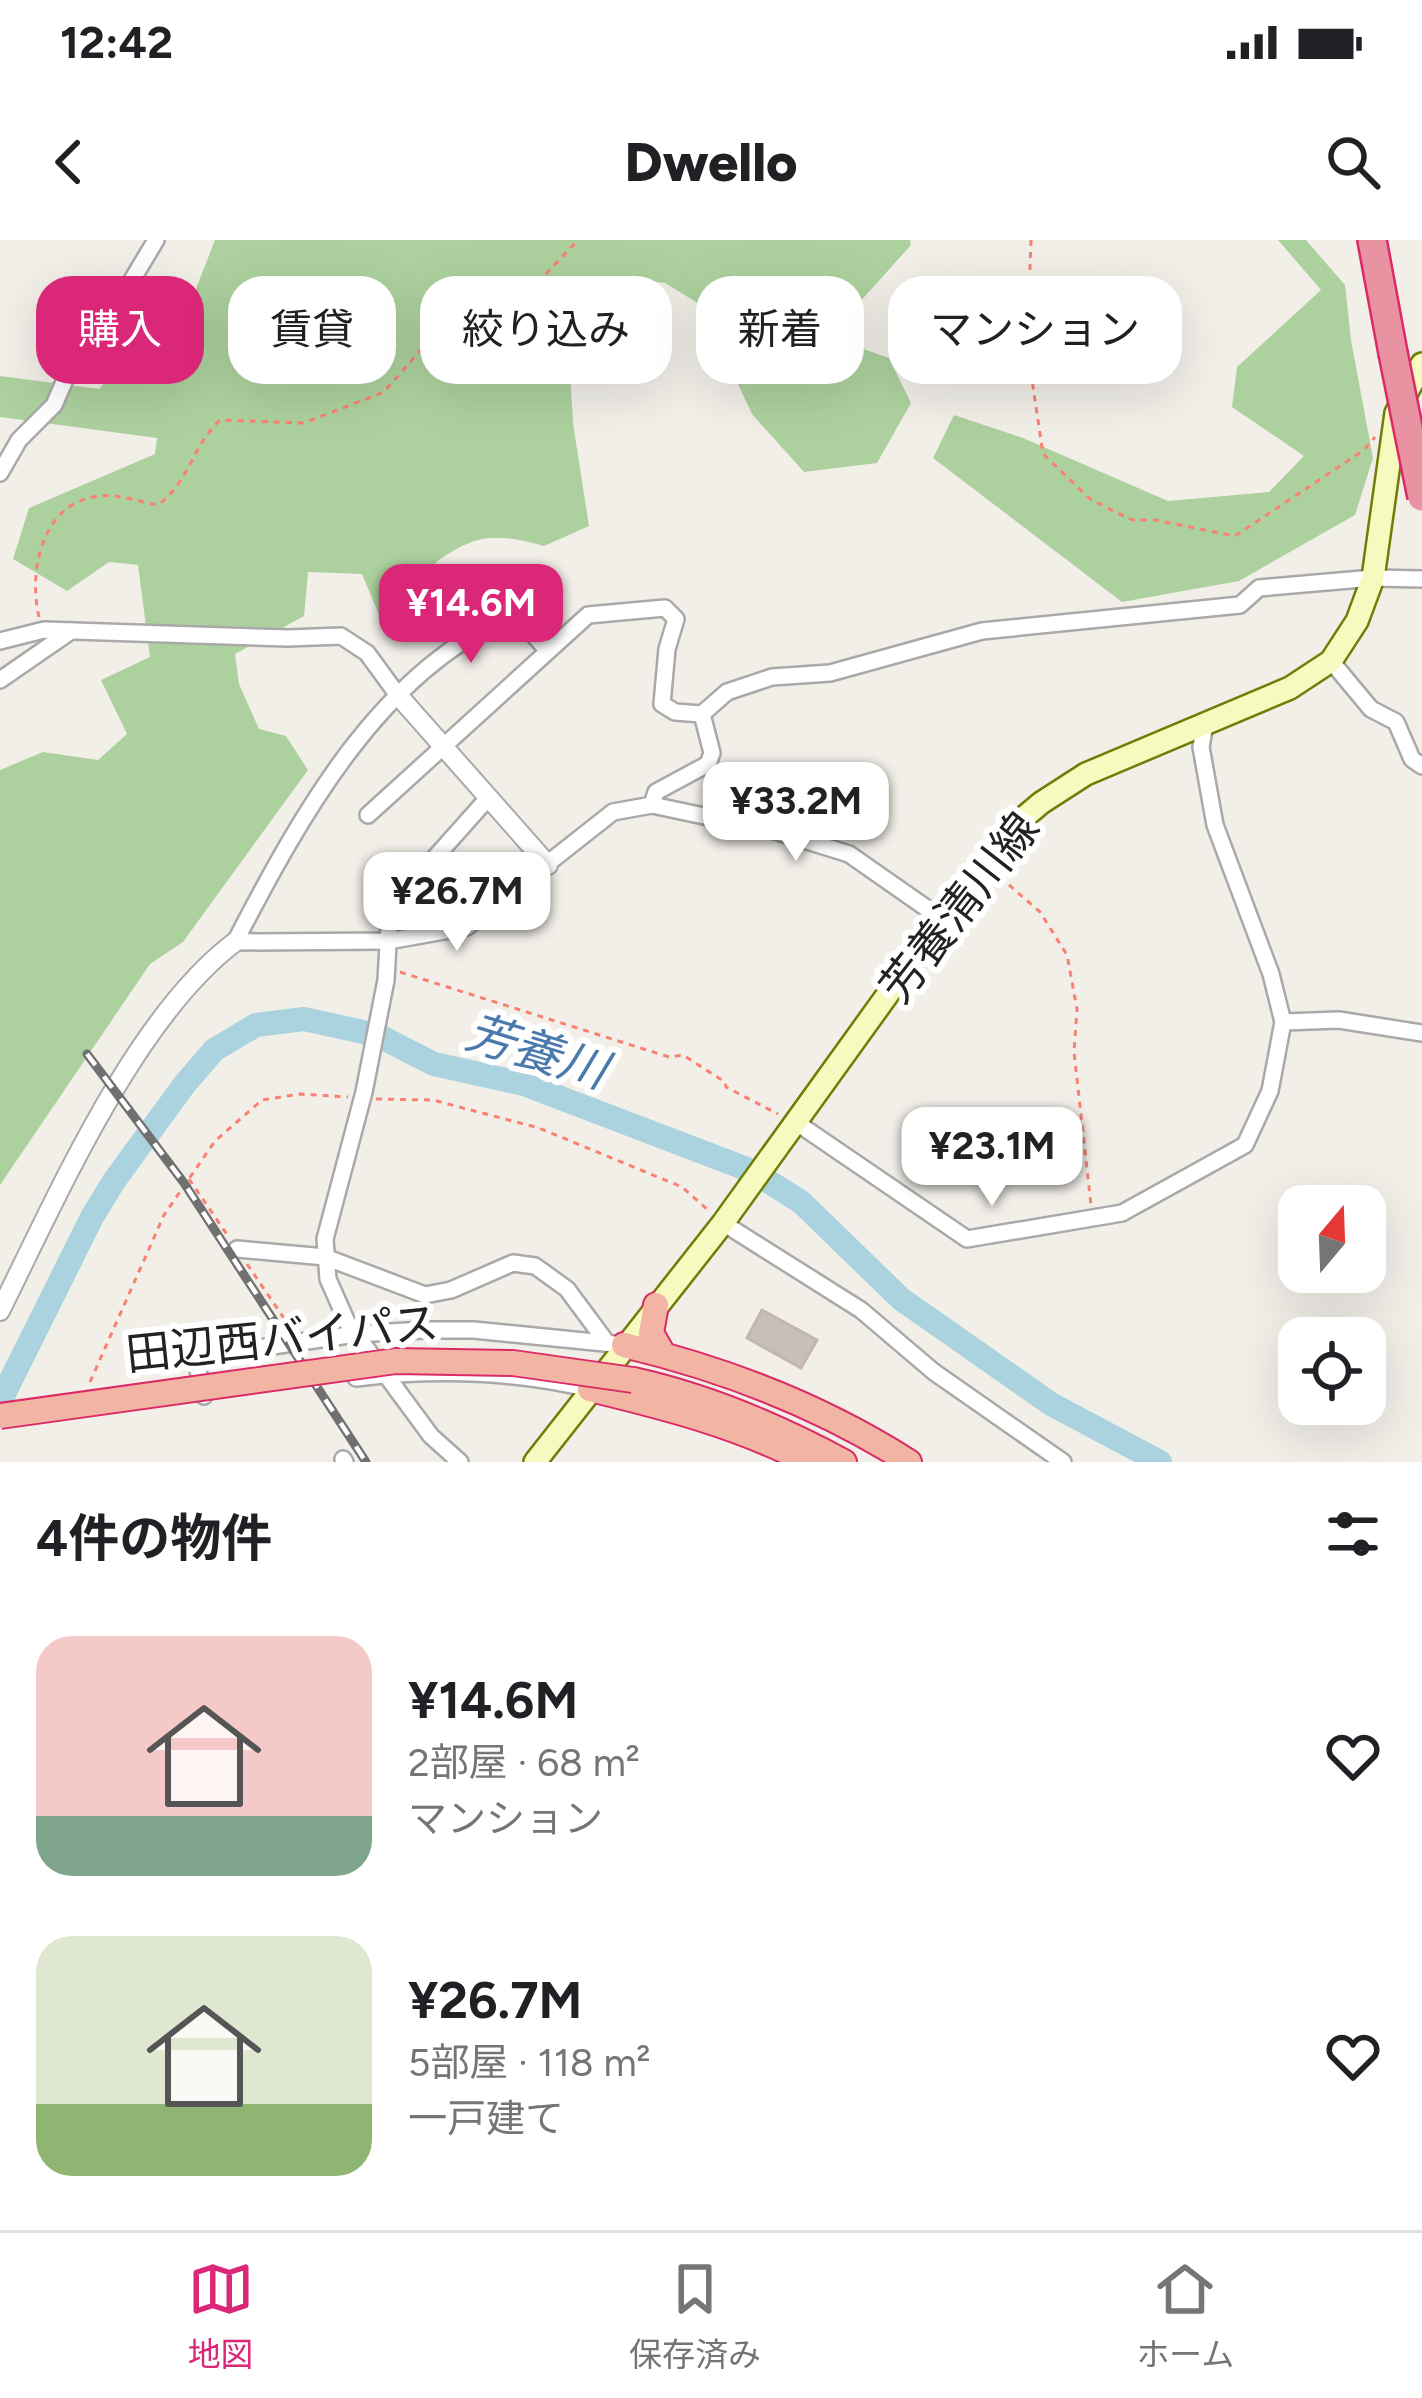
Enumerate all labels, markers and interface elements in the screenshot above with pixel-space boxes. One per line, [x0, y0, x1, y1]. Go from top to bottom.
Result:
text: 12:42 [60, 15, 173, 69]
icon: back [36, 129, 102, 195]
icon: search [1320, 129, 1386, 195]
text: Dwello [624, 130, 798, 195]
chip: 購入 [36, 276, 204, 384]
chip: 賃貸 [228, 276, 396, 384]
chip: 絞り込み [420, 276, 672, 384]
chip: 新着 [696, 276, 864, 384]
chip: マンション [888, 276, 1182, 384]
pin: ¥14.6M [373, 564, 569, 666]
text: ¥14.6M [406, 579, 536, 626]
pin: ¥33.2M [698, 762, 894, 864]
text: ¥33.2M [730, 777, 862, 824]
street label: 芳養清川線 [868, 802, 1050, 1012]
pin: ¥26.7M [359, 852, 555, 954]
text: ¥26.7M [390, 867, 524, 914]
water label: 芳養川 [460, 1002, 619, 1101]
pin: ¥23.1M [894, 1107, 1090, 1209]
text: ¥23.1M [928, 1122, 1056, 1169]
north arrow [1278, 1185, 1386, 1293]
map controls [1278, 1185, 1386, 1425]
street label: 田辺西バイパス [123, 1295, 441, 1381]
button: locate [1278, 1317, 1386, 1425]
icon: filters [1320, 1501, 1386, 1567]
text: 4件の物件 [36, 1508, 272, 1569]
text: ¥14.6M [408, 1670, 578, 1731]
icon: home [132, 1684, 276, 1828]
icon: heart [1320, 1723, 1386, 1789]
text: 2部屋 · 68 m² [408, 1739, 640, 1786]
text: マンション [408, 1795, 603, 1842]
text: ¥26.7M [408, 1970, 582, 2031]
icon: home [132, 1984, 276, 2128]
icon: heart [1320, 2023, 1386, 2089]
text: 5部屋 · 118 m² [408, 2039, 651, 2086]
text: 一戸建て [408, 2095, 564, 2142]
tab: 地図 [188, 2256, 254, 2376]
tab: 保存済み [629, 2256, 761, 2376]
tab: ホーム [1136, 2256, 1234, 2376]

